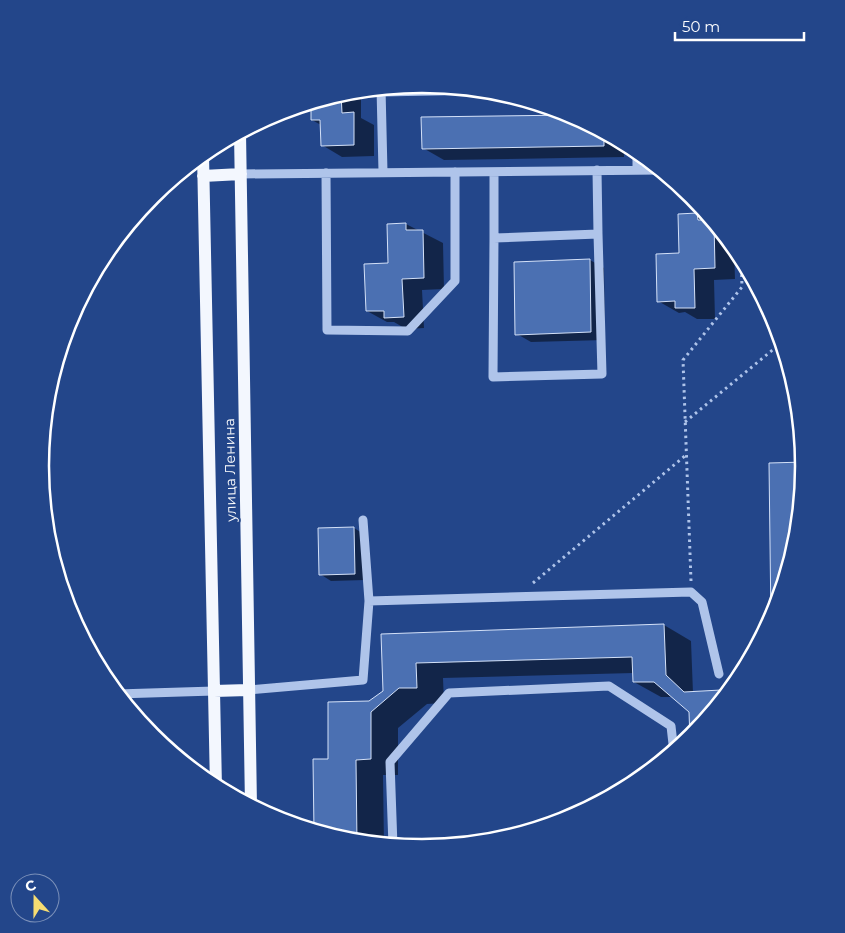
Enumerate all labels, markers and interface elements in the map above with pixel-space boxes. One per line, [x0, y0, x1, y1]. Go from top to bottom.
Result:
scale bar [675, 10, 804, 42]
text: 50 m [682, 17, 720, 36]
street label: улица Ленина [220, 418, 240, 523]
north arrow [10, 873, 60, 923]
text: С [22, 876, 38, 896]

